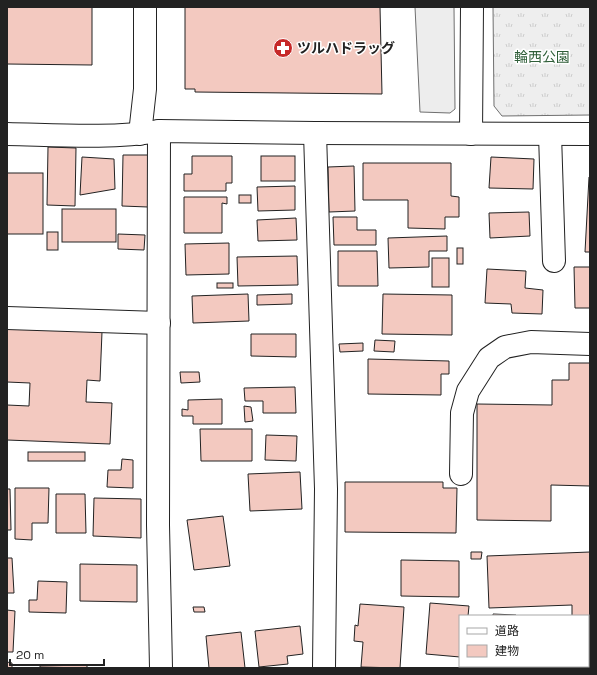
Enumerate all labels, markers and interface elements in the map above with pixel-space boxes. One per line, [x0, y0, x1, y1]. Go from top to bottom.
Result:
pharmacy icon: ツルハドラッグ [272, 37, 294, 59]
place label: ツルハドラッグ [297, 39, 395, 57]
park label: 輪西公園 [514, 48, 570, 66]
legend [459, 615, 589, 667]
text: 道路 [495, 623, 519, 639]
scale bar [10, 641, 104, 667]
text: 建物 [495, 643, 519, 659]
text: 20 m [16, 647, 44, 663]

